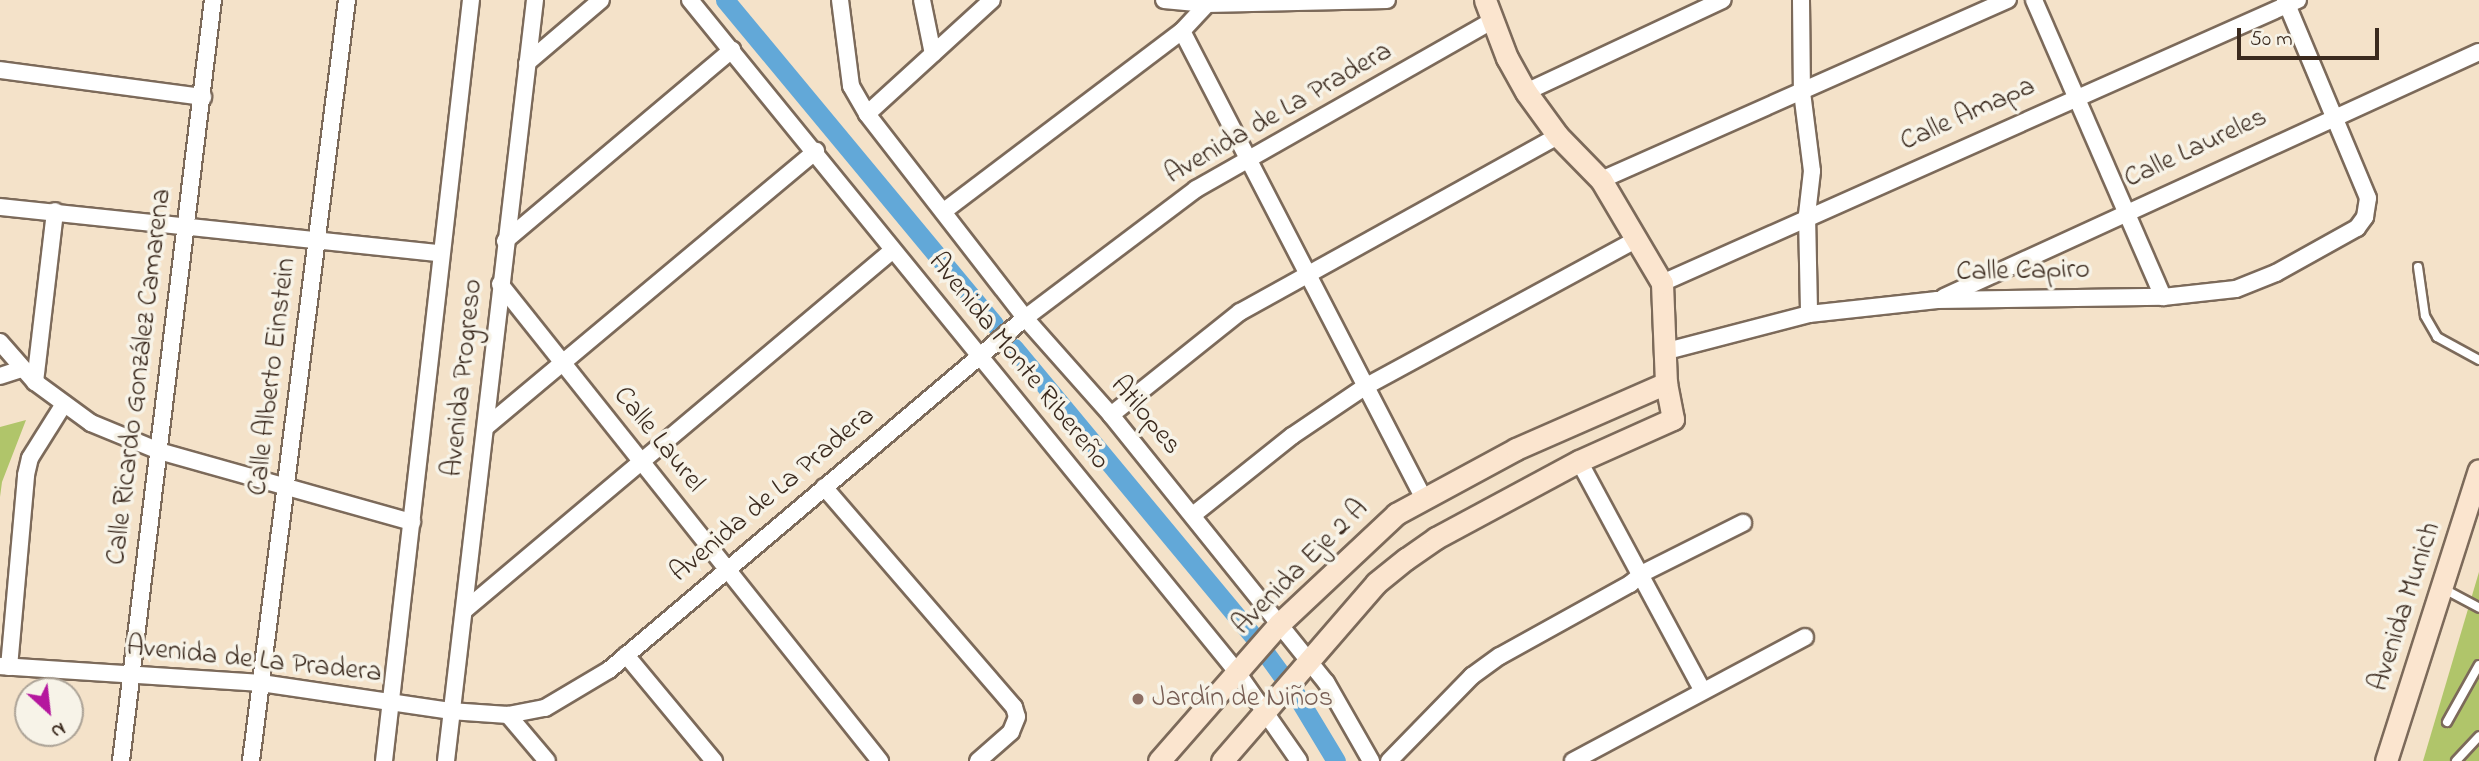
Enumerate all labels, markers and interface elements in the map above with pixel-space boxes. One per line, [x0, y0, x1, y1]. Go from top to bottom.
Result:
scale bar [2241, 14, 2383, 58]
text: 50 m [2250, 25, 2293, 55]
street label: Avenida de La Pradera [1160, 35, 1398, 193]
street label: Calle Amapa [1895, 70, 2041, 160]
street label: Calle Laureles [2119, 101, 2273, 197]
street label: Calle Ricardo González Camarena [100, 187, 180, 567]
street label: Avenida Monte Ribereño [920, 247, 1116, 477]
street label: Calle Capiro [1956, 254, 2090, 290]
street label: Calle Alberto Einstein [242, 256, 304, 498]
street label: Avenida Progreso [437, 278, 491, 478]
street label: Atilopes [1102, 370, 1188, 462]
street label: Calle Laurel [605, 380, 711, 500]
street label: Avenida de La Pradera [664, 400, 882, 590]
street label: Avenida Eje 2 A [1226, 493, 1376, 643]
street label: Avenida Munich [2363, 518, 2449, 696]
street label: Avenida de La Pradera [125, 631, 383, 691]
north arrow [14, 677, 84, 747]
place label: Jardín de Niños [1152, 682, 1333, 716]
marker: Jardín de Niños [1130, 691, 1146, 707]
text: N [46, 714, 70, 744]

